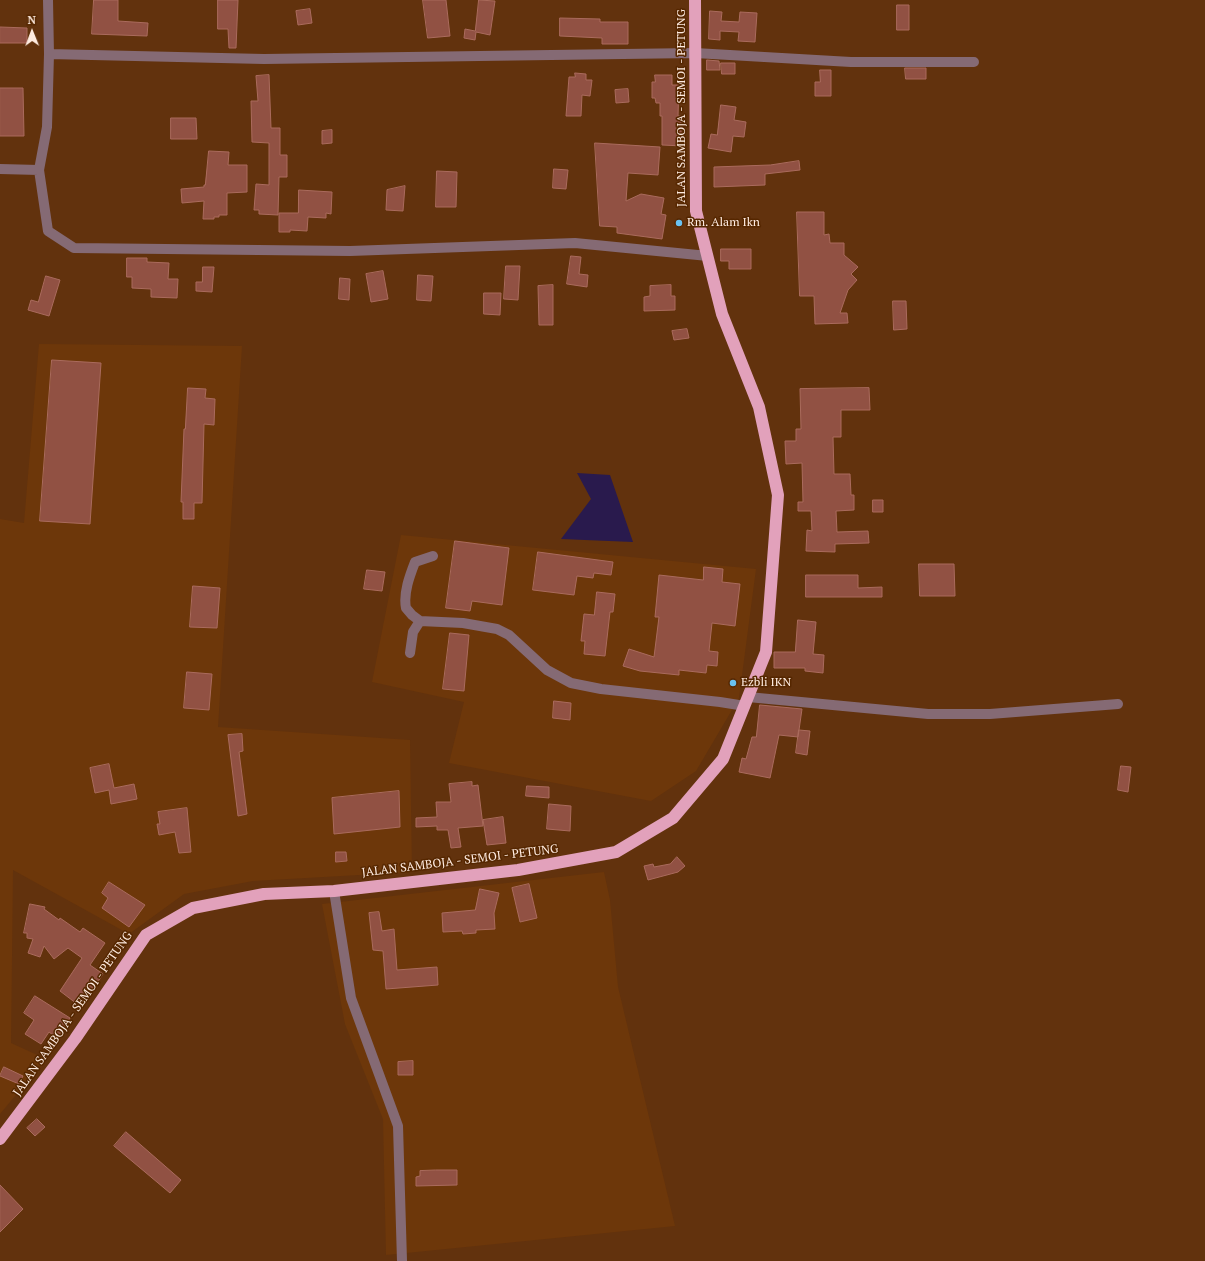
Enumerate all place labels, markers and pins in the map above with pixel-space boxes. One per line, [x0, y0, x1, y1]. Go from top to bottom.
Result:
place label: Rm. Alam Ikn [687, 216, 760, 230]
marker: Rm. Alam Ikn [674, 218, 684, 228]
place label: Ezbli IKN [741, 676, 791, 690]
marker: Ezbli IKN [728, 678, 738, 688]

